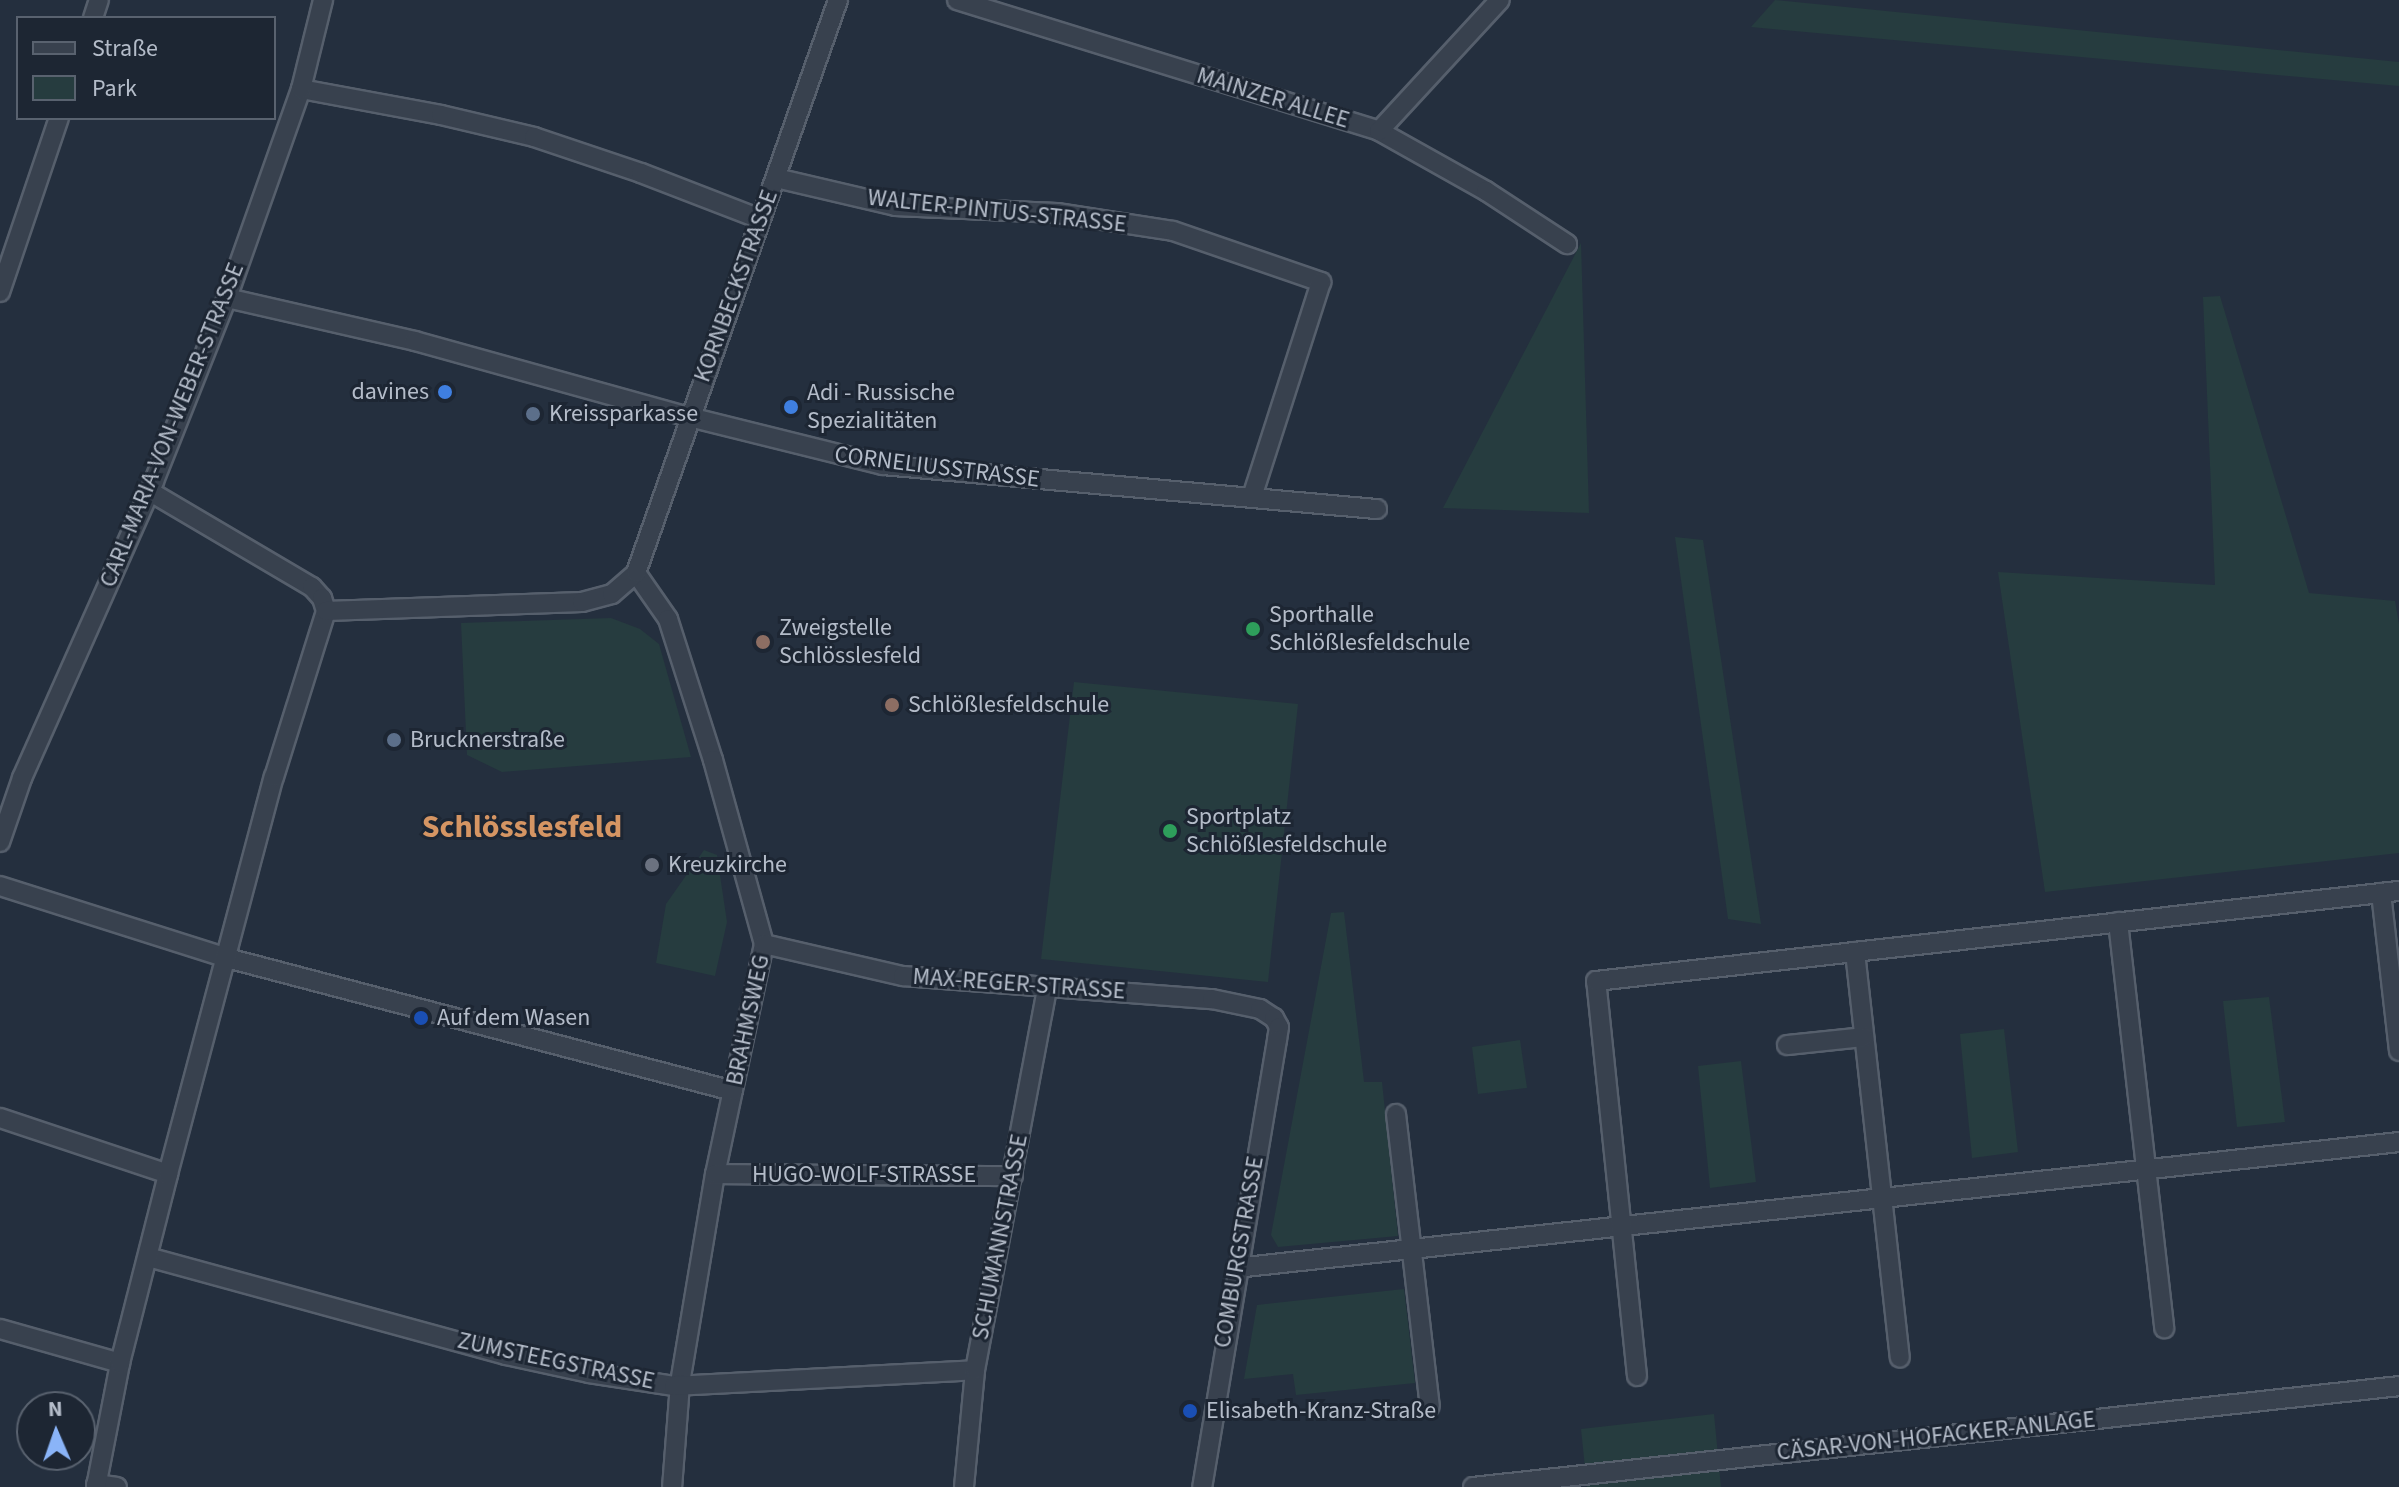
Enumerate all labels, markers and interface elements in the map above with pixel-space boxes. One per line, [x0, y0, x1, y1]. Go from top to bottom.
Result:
legend [16, 16, 276, 120]
text: Straße [92, 31, 158, 66]
street label: MAINZER ALLEE [1193, 61, 1353, 135]
text: Park [92, 71, 137, 106]
street label: WALTER-PINTUS-STRASSE [866, 183, 1128, 239]
street label: KORNBECKSTRASSE [688, 186, 784, 386]
street label: CARL-MARIA-VON-WEBER-STRASSE [94, 259, 250, 591]
place label: davines [351, 378, 429, 406]
place label: Adi - Russische Spezialitäten [807, 379, 955, 435]
marker: davines [436, 383, 454, 401]
marker: Adi - Russische Spezialitäten [782, 398, 800, 416]
place label: Kreissparkasse [549, 400, 698, 428]
marker: Kreissparkasse [524, 405, 542, 423]
street label: CORNELIUSSTRASSE [833, 440, 1041, 494]
place label: Sporthalle Schlößlesfeldschule [1269, 601, 1470, 657]
place label: Zweigstelle Schlösslesfeld [779, 614, 921, 670]
marker: Sporthalle Schlößlesfeldschule [1244, 620, 1262, 638]
marker: Zweigstelle Schlösslesfeld [754, 633, 772, 651]
place label: Schlößlesfeldschule [908, 691, 1109, 719]
marker: Schlößlesfeldschule [883, 696, 901, 714]
place label: Brucknerstraße [410, 726, 565, 754]
marker: Brucknerstraße [385, 731, 403, 749]
place label: Sportplatz Schlößlesfeldschule [1186, 803, 1387, 859]
district label: Schlösslesfeld [422, 808, 622, 846]
marker: Sportplatz Schlößlesfeldschule [1161, 822, 1179, 840]
place label: Kreuzkirche [668, 851, 787, 879]
marker: Kreuzkirche [643, 856, 661, 874]
street label: BRAHMSWEG [720, 952, 776, 1088]
street label: MAX-REGER-STRASSE [912, 962, 1126, 1006]
place label: Auf dem Wasen [437, 1004, 590, 1032]
marker: Auf dem Wasen [412, 1009, 430, 1027]
street label: SCHUMANNSTRASSE [966, 1132, 1034, 1342]
street label: COMBURGSTRASSE [1208, 1154, 1270, 1350]
street label: HUGO-WOLF-STRASSE [752, 1161, 976, 1189]
street label: ZUMSTEEGSTRASSE [455, 1326, 657, 1396]
north arrow [16, 1391, 96, 1471]
text: N [47, 1393, 63, 1425]
place label: Elisabeth-Kranz-Straße [1206, 1397, 1436, 1425]
marker: Elisabeth-Kranz-Straße [1181, 1402, 1199, 1420]
street label: CÄSAR-VON-HOFACKER-ANLAGE [1775, 1405, 2097, 1467]

